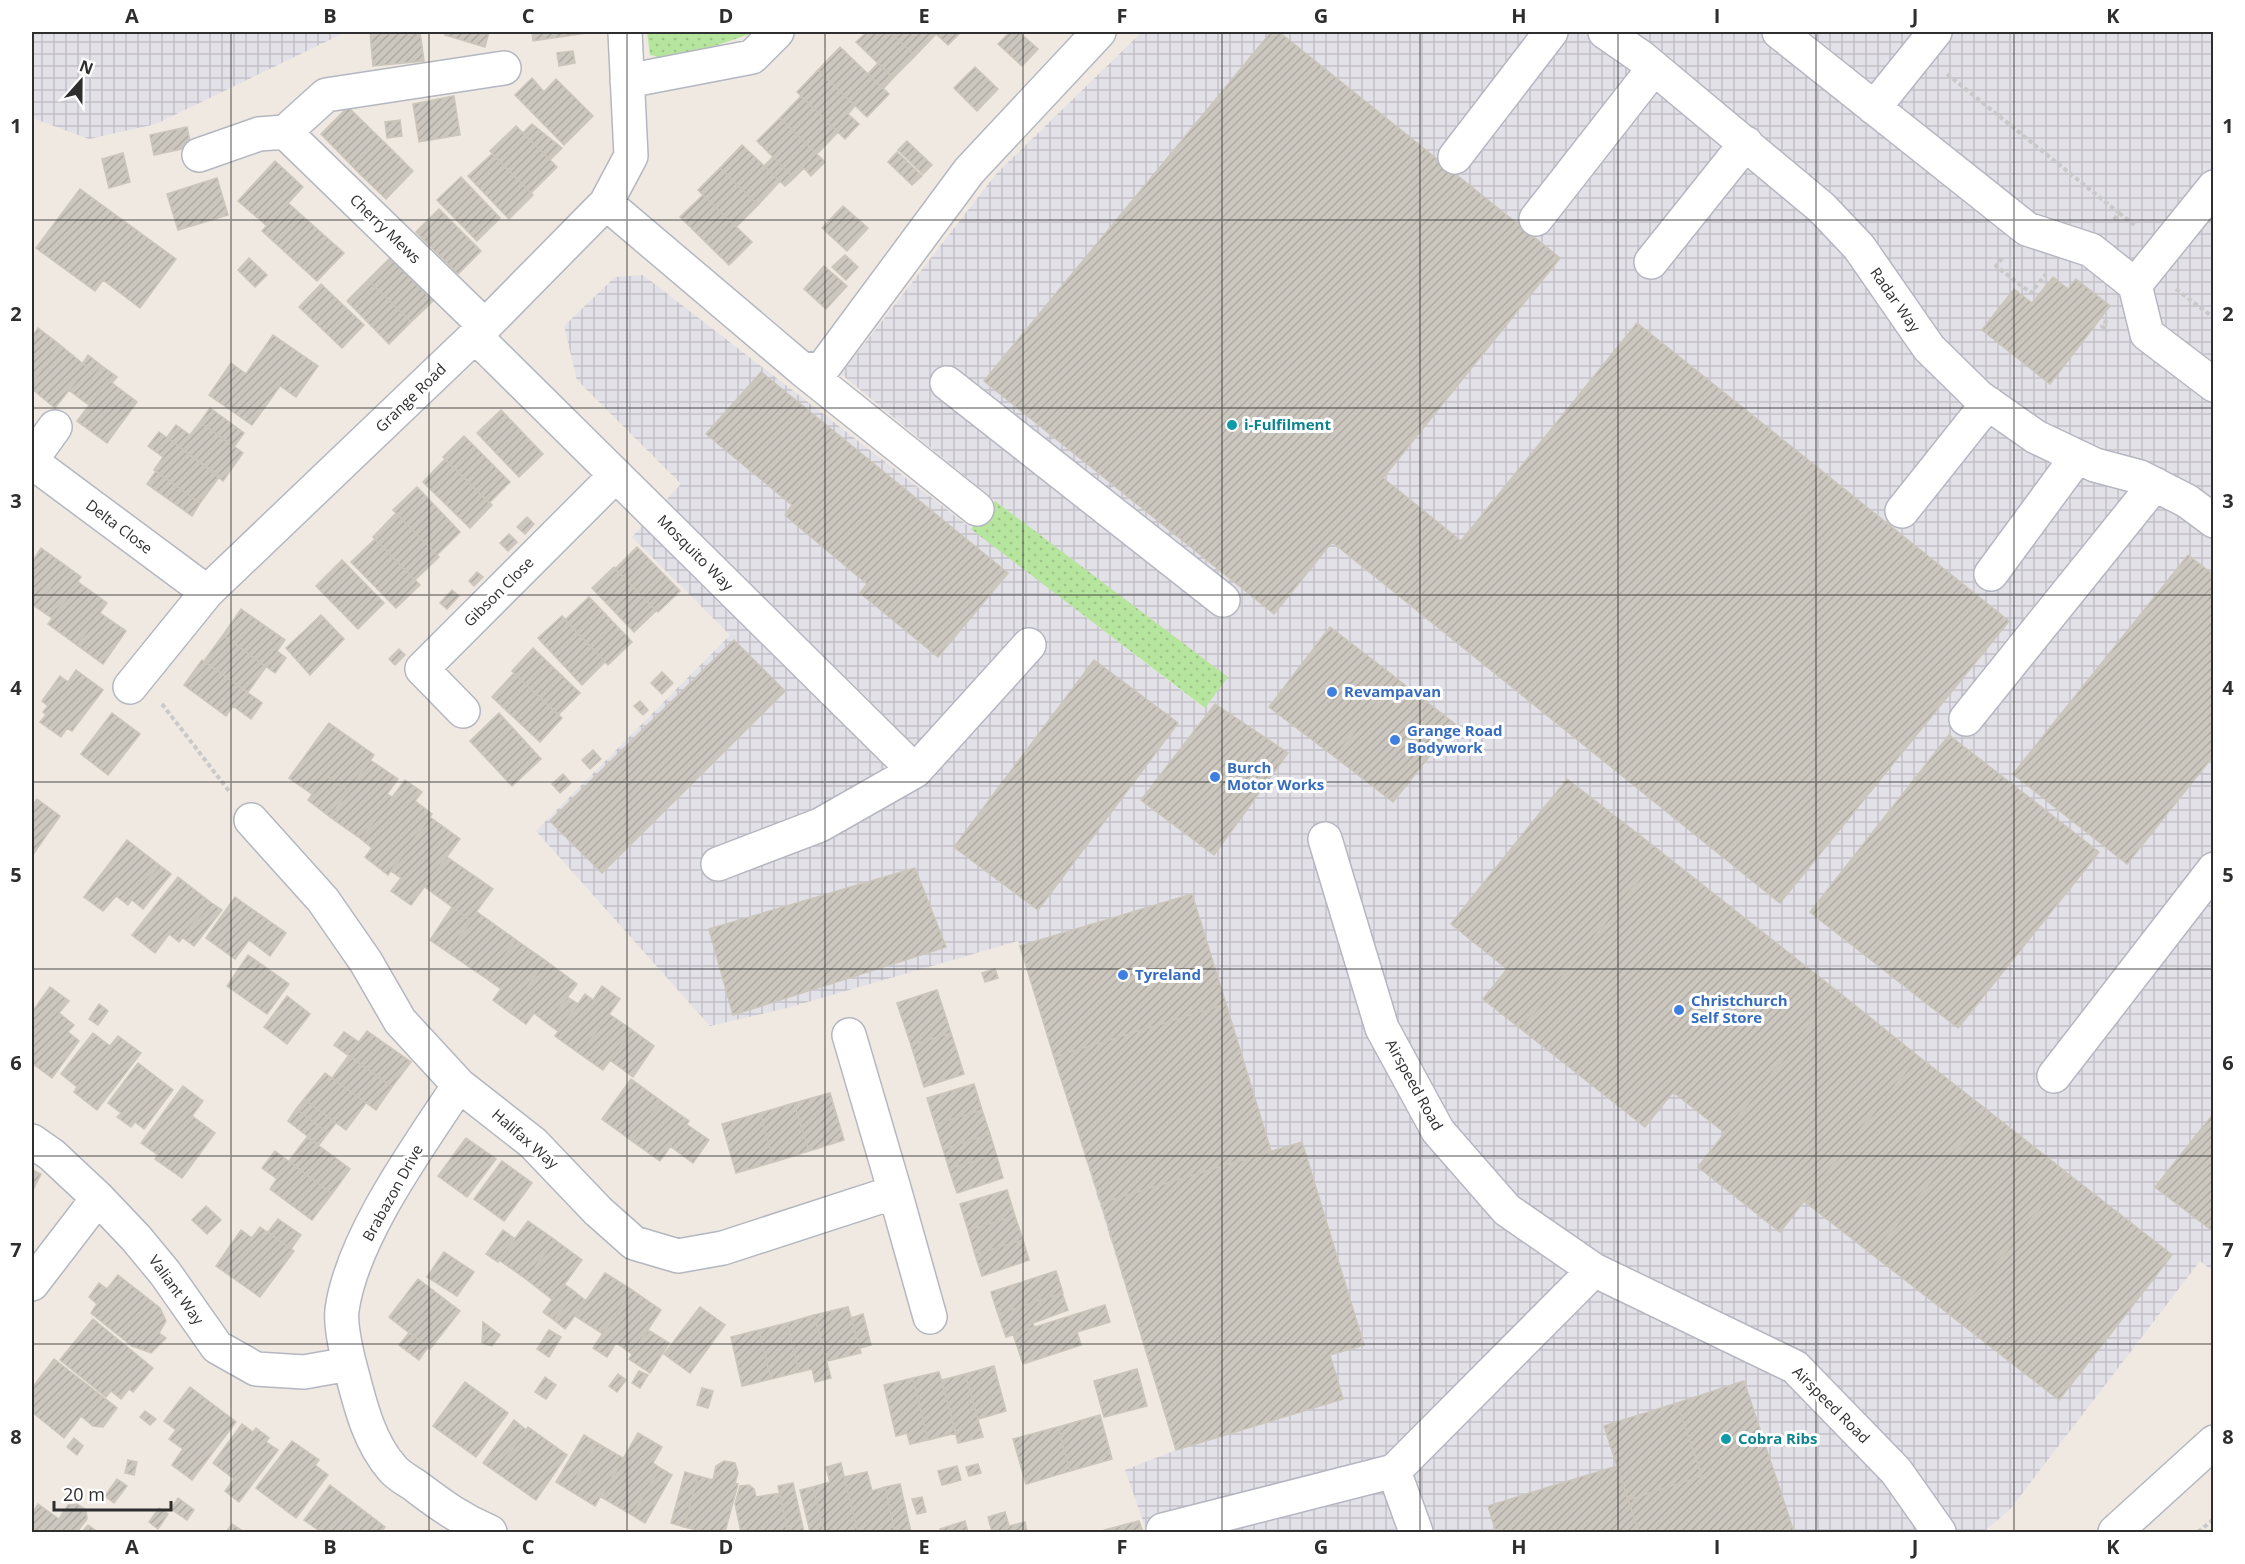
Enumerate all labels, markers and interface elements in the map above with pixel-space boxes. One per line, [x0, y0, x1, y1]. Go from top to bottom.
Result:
text: A [125, 2, 139, 29]
text: B [323, 2, 337, 29]
text: C [522, 2, 535, 29]
text: D [719, 2, 733, 29]
text: E [918, 2, 930, 29]
text: F [1117, 2, 1127, 29]
text: G [1314, 2, 1328, 29]
text: H [1511, 2, 1527, 29]
text: I [1714, 2, 1720, 29]
text: J [1910, 2, 1918, 29]
text: K [2106, 2, 2120, 29]
north arrow [51, 51, 111, 111]
text: N [76, 54, 96, 80]
text: 1 [10, 112, 22, 139]
text: 1 [2222, 112, 2234, 139]
street label: Cherry Mews [346, 189, 426, 267]
street label: Radar Way [1866, 263, 1926, 336]
text: 2 [10, 300, 22, 327]
text: 2 [2222, 300, 2234, 327]
street label: Grange Road [371, 359, 450, 436]
place label: i-Fulfilment [1244, 414, 1331, 434]
marker: i-Fulfilment [1225, 418, 1239, 432]
text: 3 [10, 487, 22, 514]
text: 3 [2222, 487, 2234, 514]
street label: Delta Close [82, 495, 157, 558]
street label: Mosquito Way [653, 510, 738, 595]
street label: Gibson Close [459, 552, 538, 631]
text: 4 [10, 674, 22, 701]
text: 4 [2222, 674, 2234, 701]
place label: Revampavan [1344, 681, 1441, 701]
marker: Revampavan [1325, 685, 1339, 699]
place label: Grange Road Bodywork [1407, 720, 1503, 757]
marker: Grange Road Bodywork [1388, 733, 1402, 747]
place label: Burch Motor Works [1227, 757, 1324, 794]
marker: Burch Motor Works [1208, 770, 1222, 784]
text: 5 [10, 861, 22, 888]
text: 5 [2222, 861, 2234, 888]
place label: Tyreland [1135, 964, 1201, 984]
marker: Tyreland [1116, 968, 1130, 982]
place label: Christchurch Self Store [1691, 990, 1788, 1027]
marker: Christchurch Self Store [1672, 1003, 1686, 1017]
street label: Airspeed Road [1382, 1035, 1448, 1134]
text: 6 [10, 1049, 22, 1076]
text: 6 [2222, 1049, 2234, 1076]
street label: Halifax Way [488, 1104, 563, 1173]
street label: Brabazon Drive [357, 1141, 427, 1244]
text: 7 [10, 1236, 22, 1263]
text: 7 [2222, 1236, 2234, 1263]
street label: Valiant Way [145, 1251, 209, 1329]
street label: Airspeed Road [1789, 1361, 1875, 1447]
text: 8 [10, 1423, 22, 1450]
text: 8 [2222, 1423, 2234, 1450]
place label: Cobra Ribs [1738, 1428, 1818, 1448]
marker: Cobra Ribs [1719, 1432, 1733, 1446]
scale bar [54, 1474, 171, 1512]
text: 20 m [63, 1482, 105, 1506]
text: A [125, 1533, 139, 1560]
text: B [323, 1533, 337, 1560]
text: C [522, 1533, 535, 1560]
text: D [719, 1533, 733, 1560]
text: E [918, 1533, 930, 1560]
text: F [1117, 1533, 1127, 1560]
text: G [1314, 1533, 1328, 1560]
text: H [1511, 1533, 1527, 1560]
text: I [1714, 1533, 1720, 1560]
text: J [1910, 1533, 1918, 1560]
text: K [2106, 1533, 2120, 1560]

